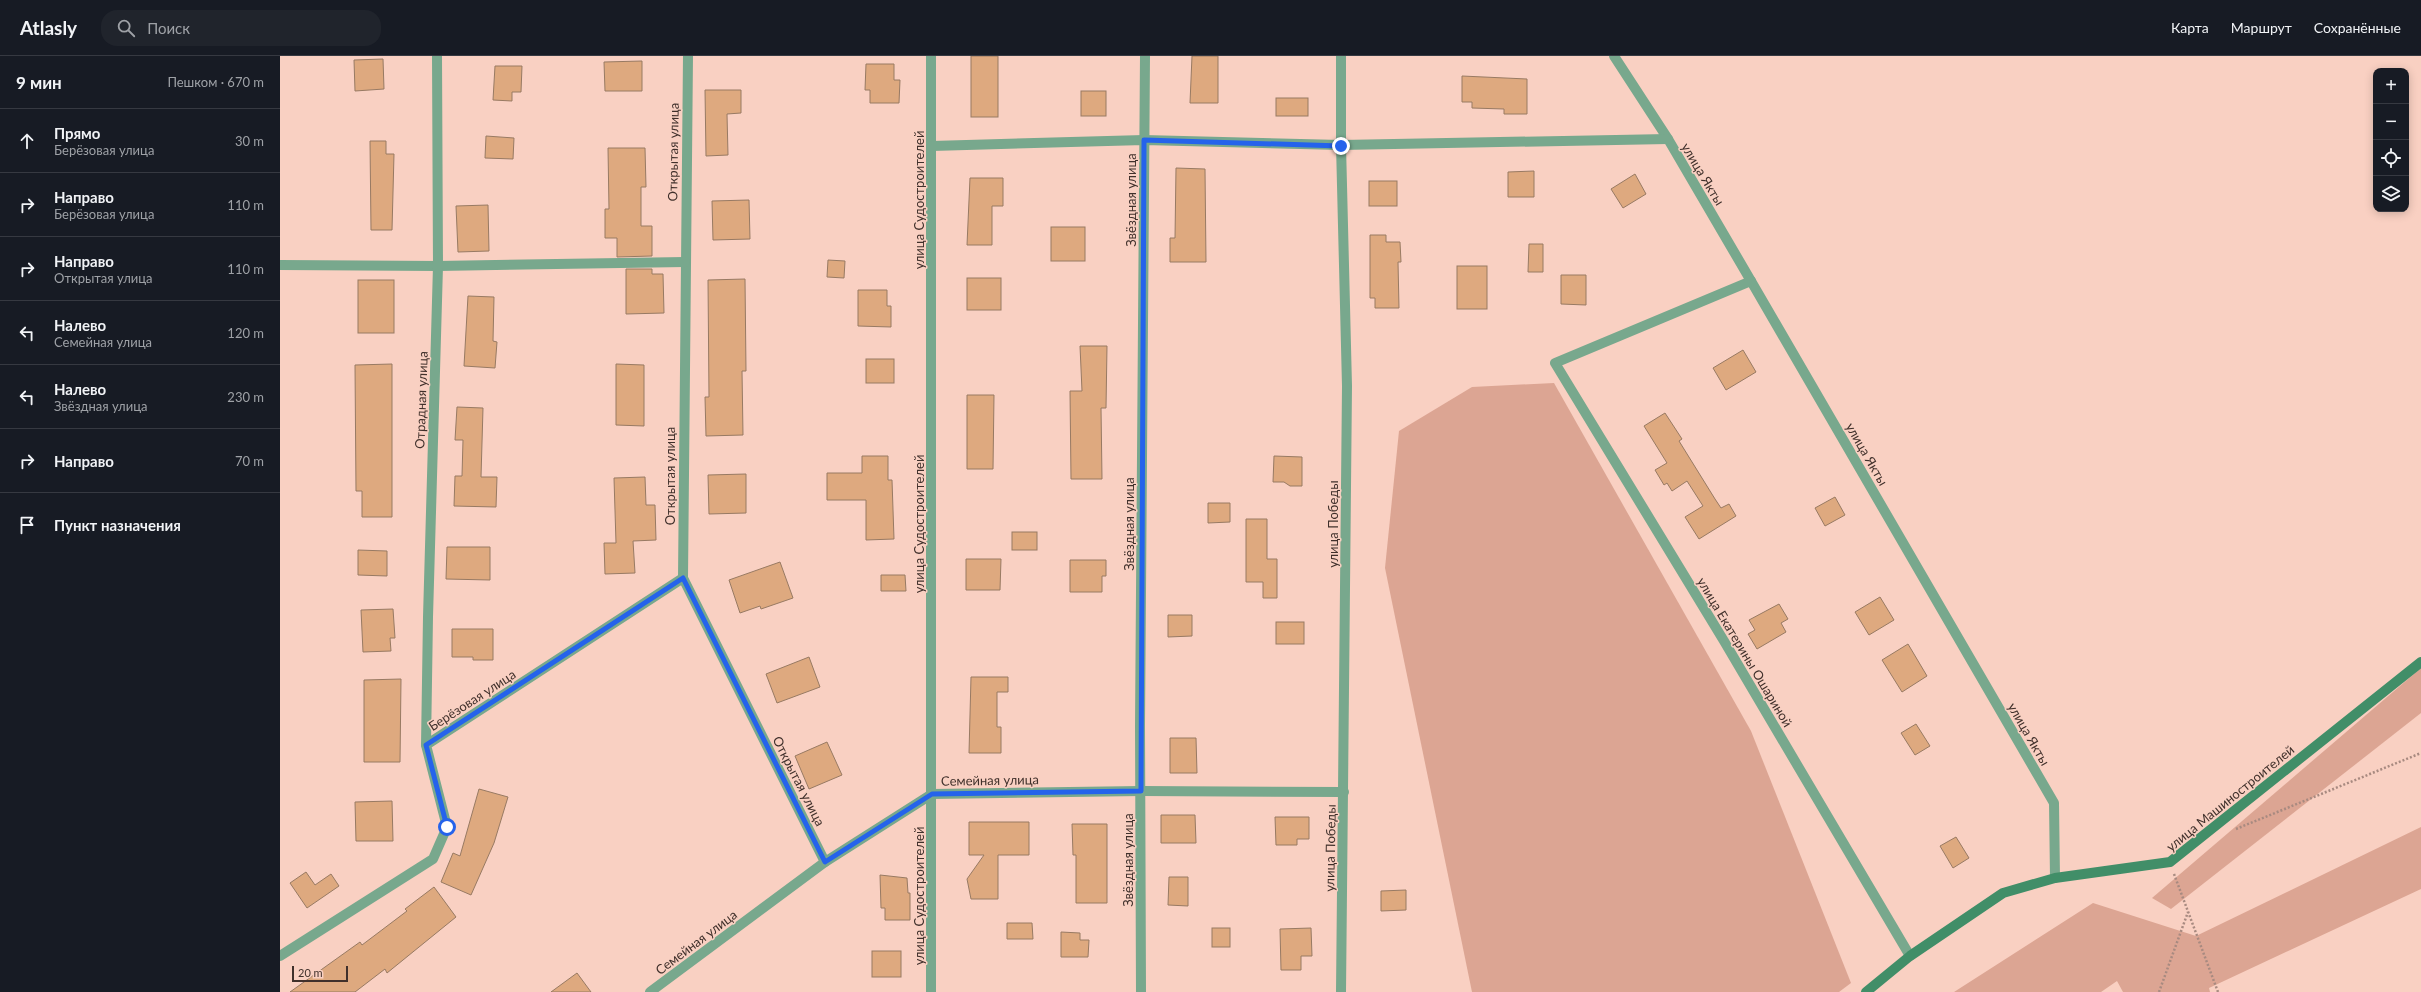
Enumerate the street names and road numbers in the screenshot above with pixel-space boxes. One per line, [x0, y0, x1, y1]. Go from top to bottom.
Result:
street label: Открытая улица [664, 103, 682, 201]
street label: улица Судостроителей [911, 131, 927, 269]
street label: улица Якты [1678, 140, 1728, 208]
street label: Звёздная улица [1123, 153, 1139, 247]
street label: Отрадная улица [411, 351, 431, 449]
street label: улица Якты [1843, 420, 1891, 488]
street label: Открытая улица [662, 427, 678, 525]
street label: улица Судостроителей [911, 455, 927, 593]
street label: Звёздная улица [1121, 477, 1137, 571]
street label: улица Победы [1325, 480, 1341, 568]
street label: улица Екатерины Ошариной [1694, 574, 1796, 730]
street label: Берёзовая улица [426, 666, 518, 734]
street label: улица Якты [2005, 700, 2053, 768]
street label: Открытая улица [769, 733, 829, 829]
street label: улица Машиностроителей [2163, 741, 2297, 855]
street label: Семейная улица [941, 771, 1039, 789]
street label: улица Победы [1321, 804, 1339, 892]
street label: Звёздная улица [1120, 813, 1136, 907]
street label: улица Судостроителей [911, 827, 927, 965]
street label: Семейная улица [652, 906, 740, 978]

